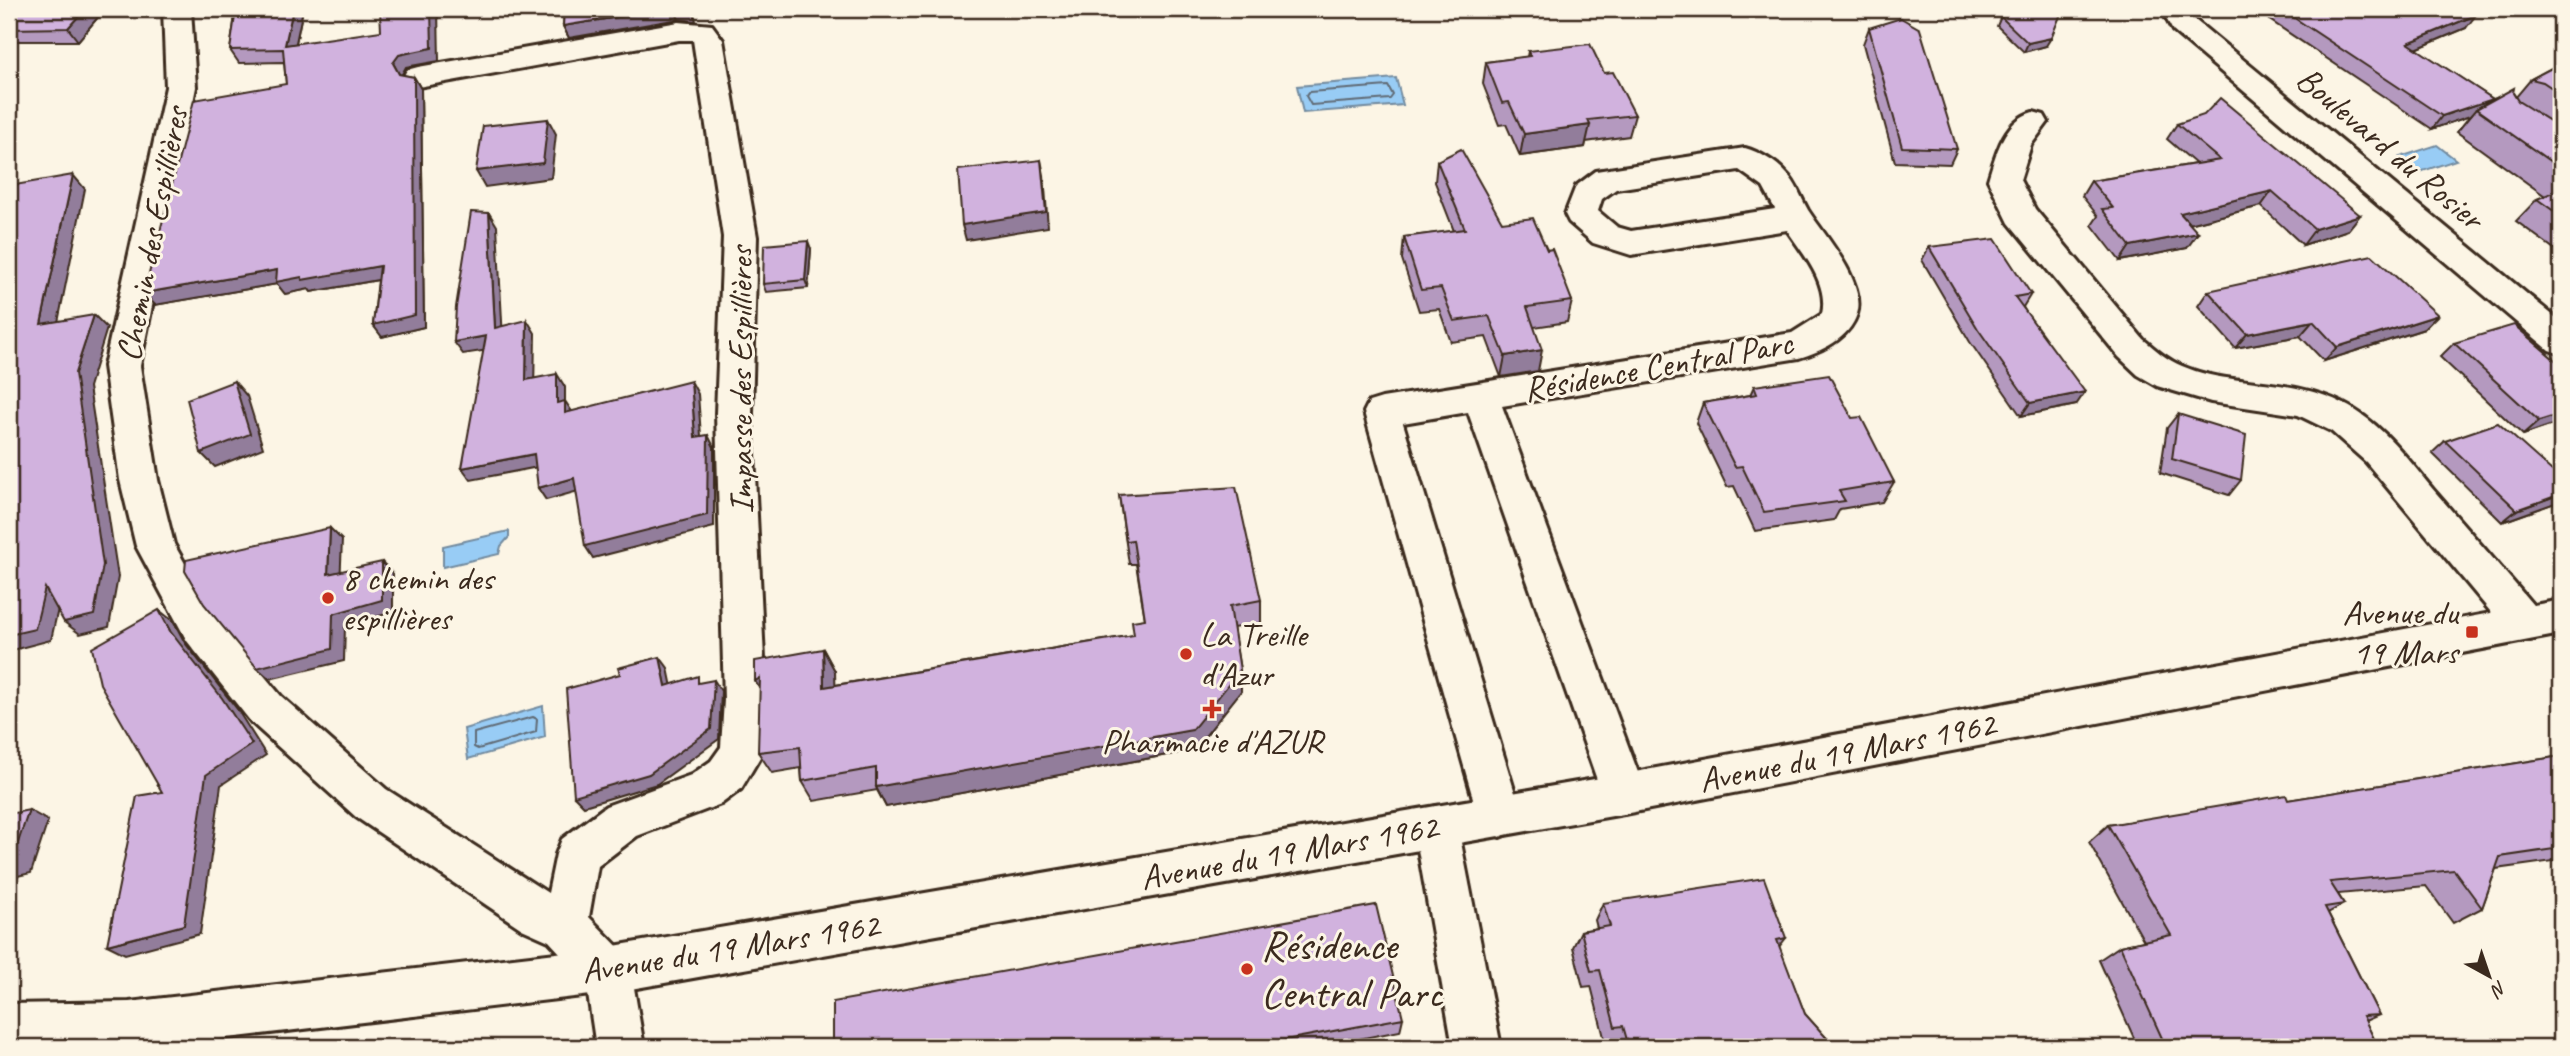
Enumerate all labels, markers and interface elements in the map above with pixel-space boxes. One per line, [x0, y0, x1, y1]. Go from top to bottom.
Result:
street label: Boulevard du Rosier [2287, 57, 2496, 242]
street label: Chemin des Espillières [105, 100, 199, 365]
street label: Impasse des Espillières [718, 243, 763, 514]
street label: Résidence Central Parc [1520, 320, 1798, 412]
place label: 8 chemin des espillières [342, 556, 496, 641]
marker: 8 chemin des espillières [320, 590, 336, 606]
place label: Avenue du 19 Mars [2342, 590, 2461, 675]
place label: La Treille d'Azur [1200, 612, 1309, 697]
marker: Avenue du 19 Mars [2464, 624, 2480, 640]
marker: La Treille d'Azur [1178, 646, 1194, 662]
marker: Pharmacie d'AZUR [1204, 701, 1220, 717]
street label: Avenue du 19 Mars 1962 [1695, 701, 2002, 803]
place label: Pharmacie d'AZUR [1102, 719, 1326, 764]
street label: Avenue du 19 Mars 1962 [1137, 803, 1444, 900]
street label: Avenue du 19 Mars 1962 [578, 902, 885, 994]
place label: Résidence Central Parc [1261, 919, 1444, 1020]
north arrow [2454, 940, 2524, 1010]
marker: Résidence Central Parc [1239, 961, 1255, 977]
text: N [2485, 975, 2512, 1003]

